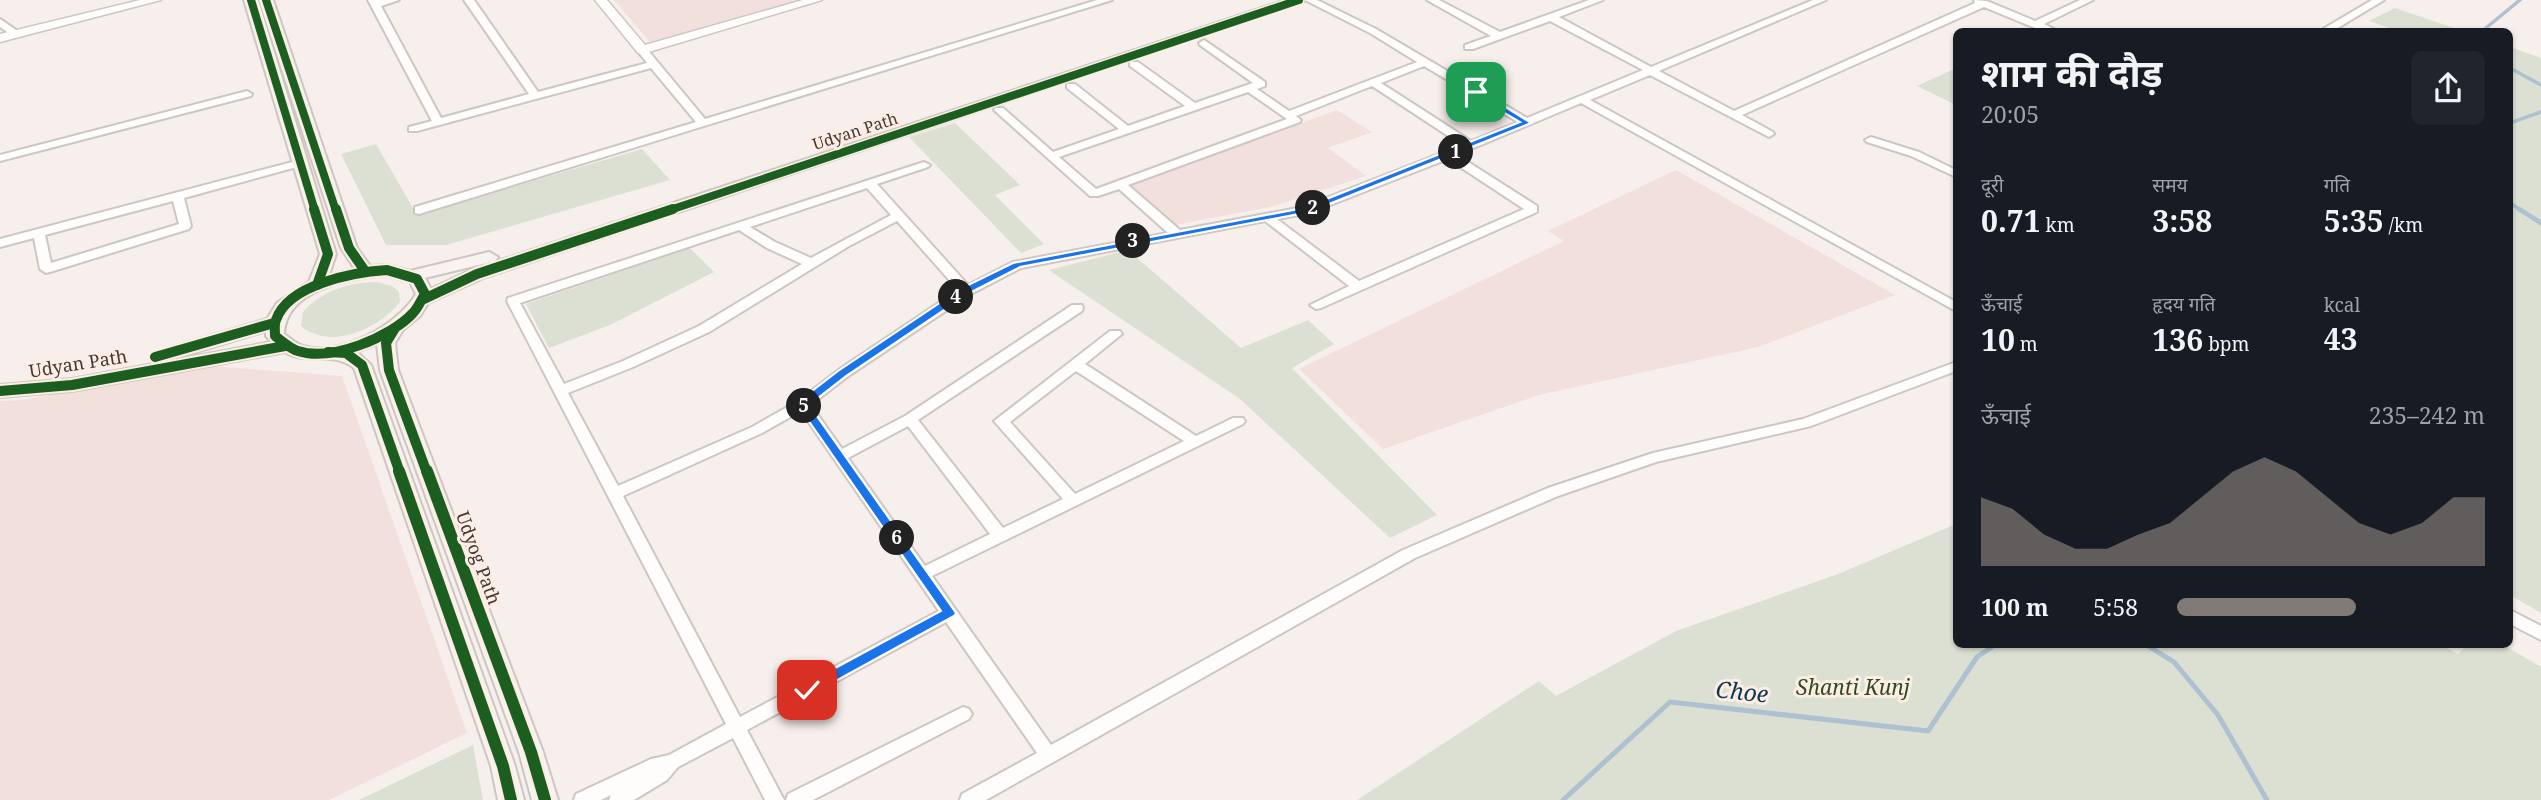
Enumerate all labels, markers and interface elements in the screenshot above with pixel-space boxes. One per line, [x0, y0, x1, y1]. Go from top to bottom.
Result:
text: शाम की दौड़ [1981, 46, 2162, 98]
button: share [2411, 51, 2485, 125]
pin [1446, 62, 1506, 122]
icon: arrive [1457, 73, 1495, 111]
text: 20:05 [1981, 98, 2039, 130]
street label: Udyan Path [810, 107, 900, 155]
pin: 1 [1438, 134, 1474, 170]
text: 1 [1450, 138, 1461, 164]
text: दूरी [1981, 172, 2004, 198]
text: समय [2152, 172, 2188, 198]
text: गति [2324, 172, 2350, 198]
pin: 2 [1296, 190, 1330, 226]
text: 2 [1307, 194, 1318, 220]
text: 0.71 [1981, 200, 2041, 241]
text: 3:58 [2152, 200, 2212, 241]
text: 5:35 [2324, 200, 2384, 241]
text: km [2041, 212, 2075, 238]
text: /km [2384, 212, 2423, 238]
pin: 3 [1116, 224, 1150, 258]
text: 3 [1127, 227, 1138, 253]
pin: 4 [939, 280, 974, 314]
text: 4 [950, 283, 961, 309]
text: ऊँचाई [1981, 291, 2022, 317]
text: हृदय गति [2152, 291, 2215, 317]
text: kcal [2324, 292, 2360, 318]
text: 43 [2324, 318, 2358, 359]
text: 10 [1981, 319, 2015, 360]
text: 136 [2152, 319, 2203, 360]
text: m [2015, 331, 2038, 357]
text: bpm [2203, 331, 2249, 357]
street label: Udyan Path [27, 343, 129, 383]
pin: 5 [786, 388, 822, 424]
text: 5 [798, 392, 809, 418]
text: ऊँचाई [1981, 399, 2031, 431]
text: 235–242 m [2369, 399, 2485, 431]
street label: Udyog Path [451, 508, 507, 608]
pin: 6 [880, 520, 914, 556]
text: 6 [891, 524, 902, 550]
text: 100 m [1981, 591, 2049, 623]
text: 5:58 [2093, 591, 2138, 623]
pin [777, 660, 837, 720]
icon: check [788, 671, 826, 709]
water label: Choe [1714, 672, 1770, 710]
park label: Shanti Kunj [1796, 673, 1910, 701]

